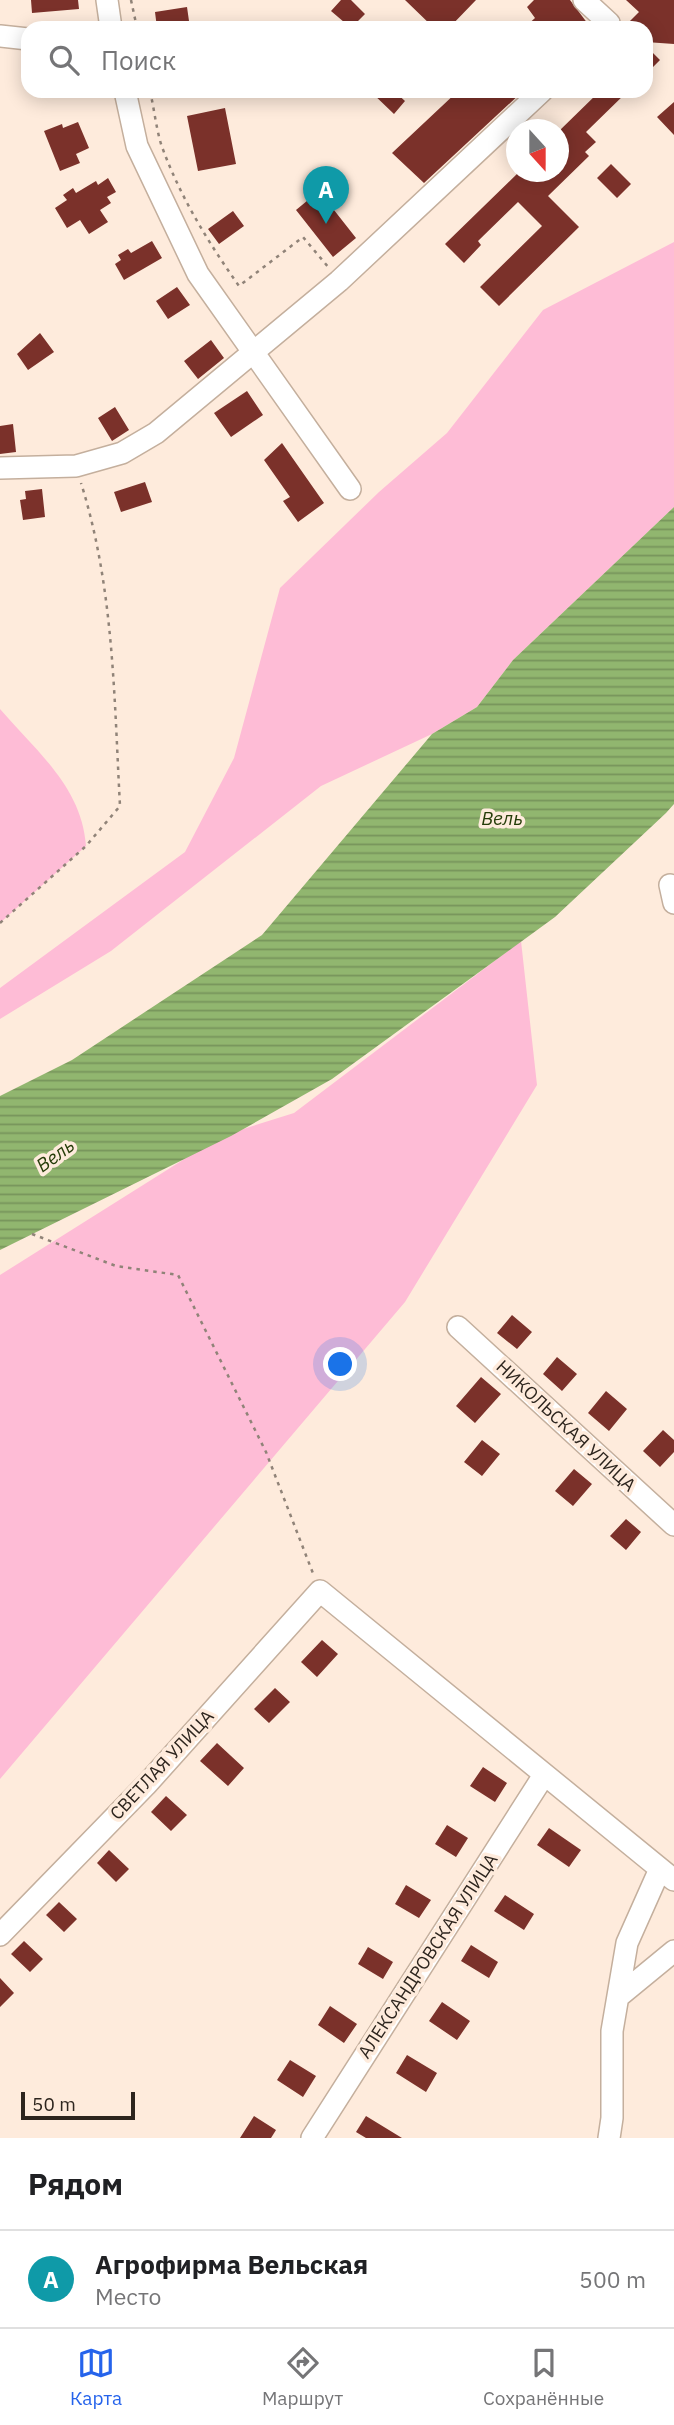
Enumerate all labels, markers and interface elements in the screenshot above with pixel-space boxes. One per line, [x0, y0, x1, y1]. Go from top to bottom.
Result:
search box [21, 21, 653, 98]
icon: search [45, 41, 83, 79]
text: Поиск [101, 43, 176, 77]
north arrow [506, 119, 569, 182]
pin: A [303, 166, 349, 224]
water label: Вель [481, 806, 523, 830]
water label: Вель [31, 1133, 79, 1177]
your location [323, 1347, 357, 1381]
street label: НИКОЛЬСКАЯ УЛИЦА [492, 1355, 641, 1497]
street label: СВЕТЛАЯ УЛИЦА [105, 1704, 219, 1825]
street label: АЛЕКСАНДРОВСКАЯ УЛИЦА [353, 1849, 503, 2063]
scale bar [21, 2089, 135, 2121]
text: 50 m [32, 2092, 76, 2116]
text: Рядом [28, 2164, 123, 2203]
text: Агрофирма Вельская [95, 2247, 368, 2281]
text: A [43, 2264, 59, 2294]
text: 500 m [579, 2264, 646, 2294]
text: Место [95, 2281, 161, 2311]
tab: Карта [70, 2344, 122, 2410]
tab: Маршрут [262, 2344, 343, 2410]
tab: Сохранённые [483, 2344, 604, 2410]

